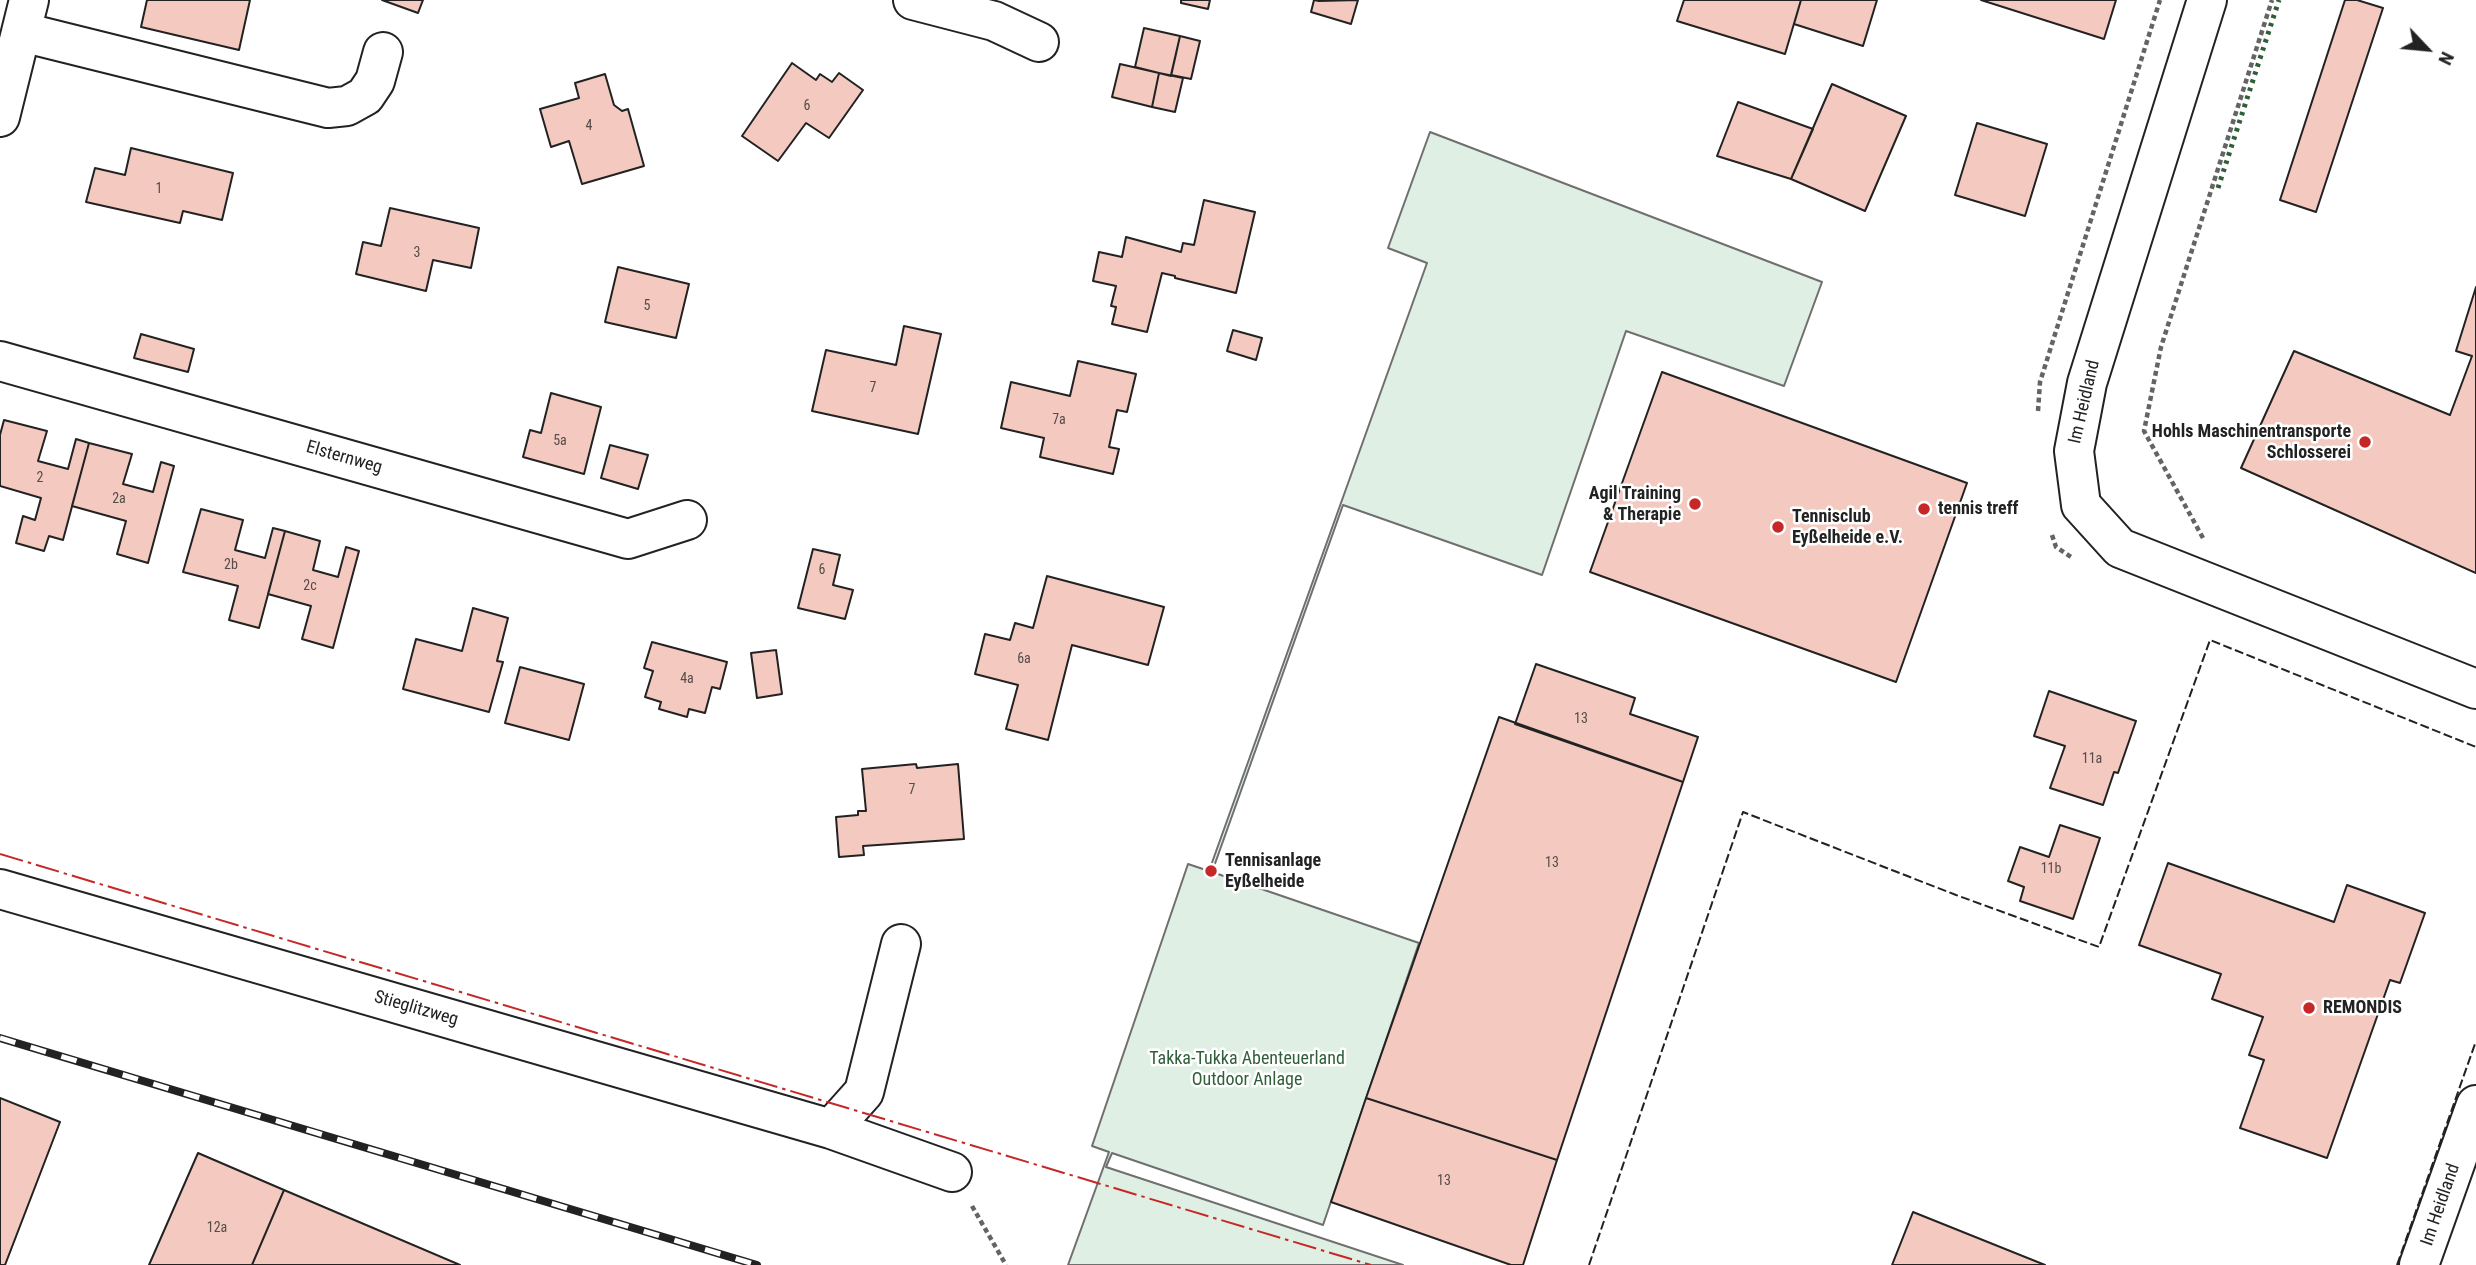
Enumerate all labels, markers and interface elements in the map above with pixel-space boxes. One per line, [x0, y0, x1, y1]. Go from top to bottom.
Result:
north arrow [2392, 14, 2462, 84]
text: N [2433, 48, 2459, 69]
house number: 6 [804, 98, 810, 114]
house number: 4 [586, 118, 592, 134]
house number: 1 [156, 181, 162, 197]
house number: 3 [414, 245, 420, 261]
house number: 5 [644, 298, 650, 314]
street label: Im Heidland [2065, 358, 2105, 446]
house number: 7 [870, 380, 876, 396]
house number: 7a [1052, 412, 1066, 428]
place label: Hohls Maschinentransporte Schlosserei [2152, 421, 2351, 464]
house number: 5a [553, 433, 567, 449]
marker: Hohls Maschinentransporte Schlosserei [2357, 434, 2373, 450]
street label: Elsternweg [303, 437, 385, 479]
house number: 2 [37, 470, 43, 486]
place label: Agil Training & Therapie [1589, 483, 1681, 526]
house number: 2a [112, 491, 126, 507]
marker: Agil Training & Therapie [1687, 496, 1703, 512]
place label: tennis treff [1938, 498, 2018, 520]
marker: tennis treff [1916, 501, 1932, 517]
place label: Tennisclub Eyßelheide e.V. [1792, 506, 1903, 548]
marker: Tennisclub Eyßelheide e.V. [1770, 519, 1786, 535]
house number: 2b [224, 557, 238, 573]
house number: 6 [819, 562, 825, 578]
house number: 2c [303, 578, 317, 594]
house number: 6a [1017, 651, 1031, 667]
house number: 4a [680, 671, 694, 687]
house number: 13 [1574, 711, 1588, 727]
house number: 11a [2082, 751, 2102, 767]
house number: 7 [909, 782, 915, 798]
place label: Tennisanlage Eyßelheide [1225, 850, 1321, 892]
house number: 13 [1545, 855, 1559, 871]
house number: 11b [2041, 861, 2061, 877]
marker: Tennisanlage Eyßelheide [1203, 863, 1219, 879]
street label: Stieglitzweg [371, 987, 461, 1031]
place label: REMONDIS [2323, 997, 2402, 1019]
marker: REMONDIS [2301, 1000, 2317, 1016]
park label: Takka-Tukka Abenteuerland Outdoor Anlage [1149, 1048, 1345, 1090]
street label: Im Heidland [2417, 1161, 2465, 1249]
house number: 13 [1437, 1173, 1451, 1189]
house number: 12a [207, 1220, 227, 1236]

